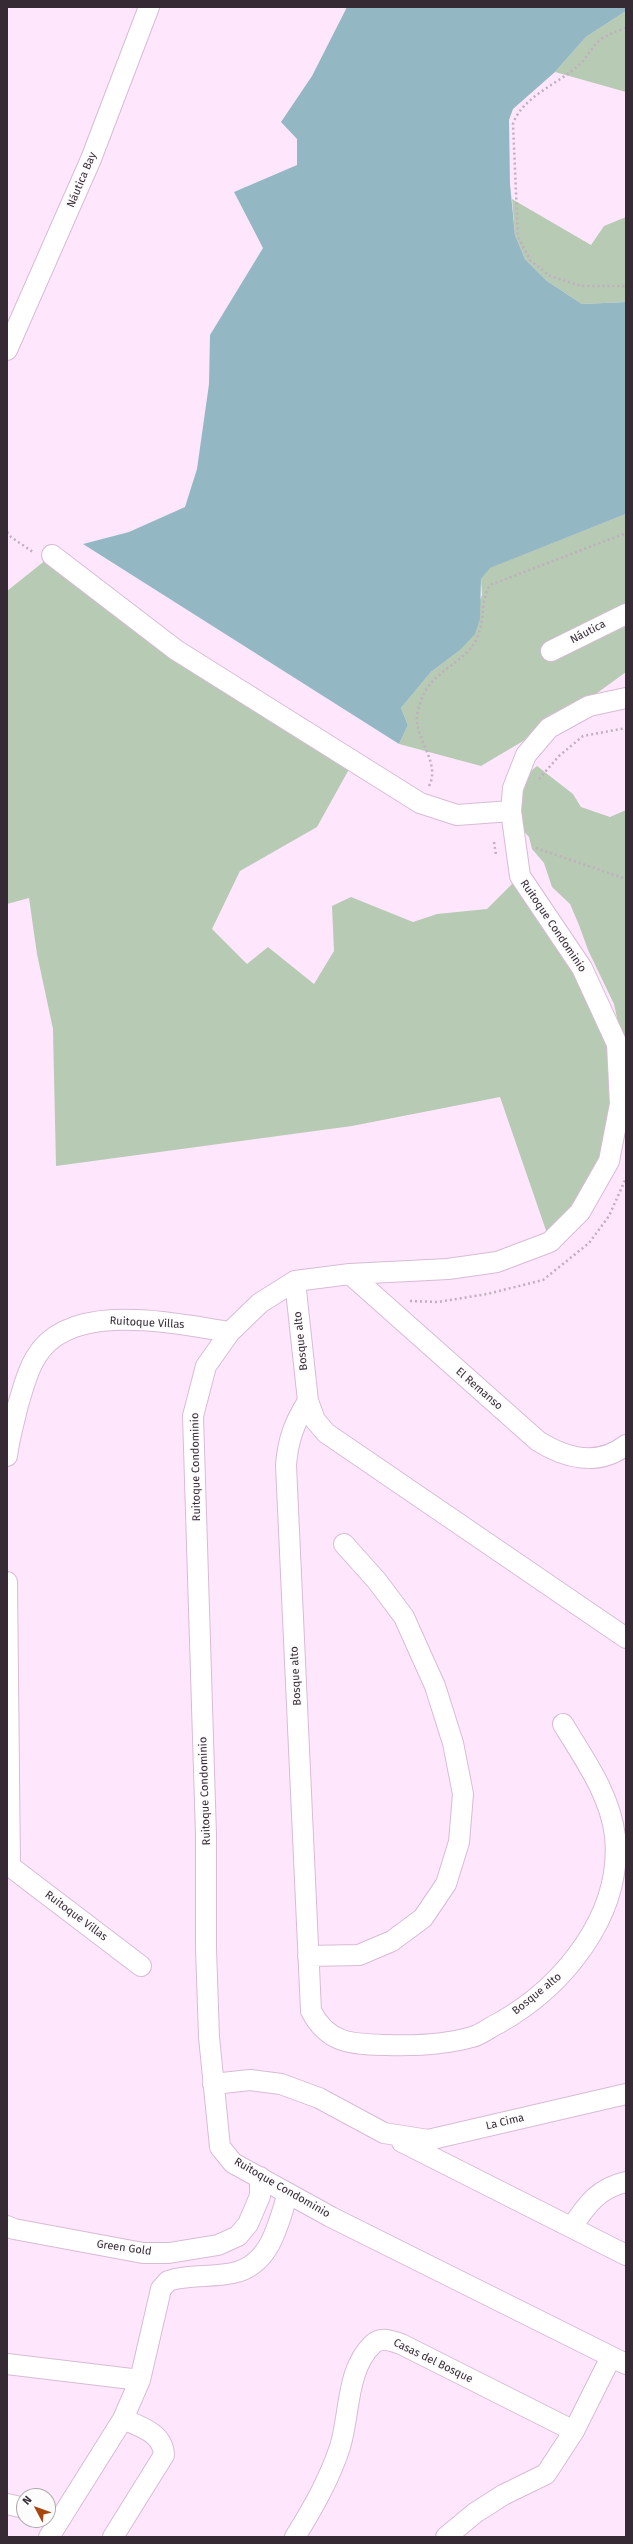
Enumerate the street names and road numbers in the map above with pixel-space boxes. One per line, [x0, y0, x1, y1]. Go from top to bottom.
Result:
street label: Náutica Bay [64, 150, 100, 210]
street label: Náutica [568, 617, 608, 647]
street label: Ruitoque Condominio [517, 877, 589, 975]
street label: Bosque alto [291, 1311, 311, 1371]
street label: Ruitoque Villas [109, 1314, 185, 1332]
street label: El Remanso [453, 1365, 505, 1413]
street label: Ruitoque Condominio [188, 1413, 204, 1521]
street label: Bosque alto [288, 1646, 304, 1706]
street label: Ruitoque Condominio [197, 1737, 213, 1845]
street label: Ruitoque Villas [42, 1888, 110, 1944]
street label: Bosque alto [510, 1970, 564, 2018]
street label: La Cima [485, 2111, 525, 2133]
street label: Ruitoque Condominio [232, 2155, 332, 2221]
street label: Green Gold [96, 2238, 152, 2258]
street label: Casas del Bosque [391, 2336, 475, 2386]

